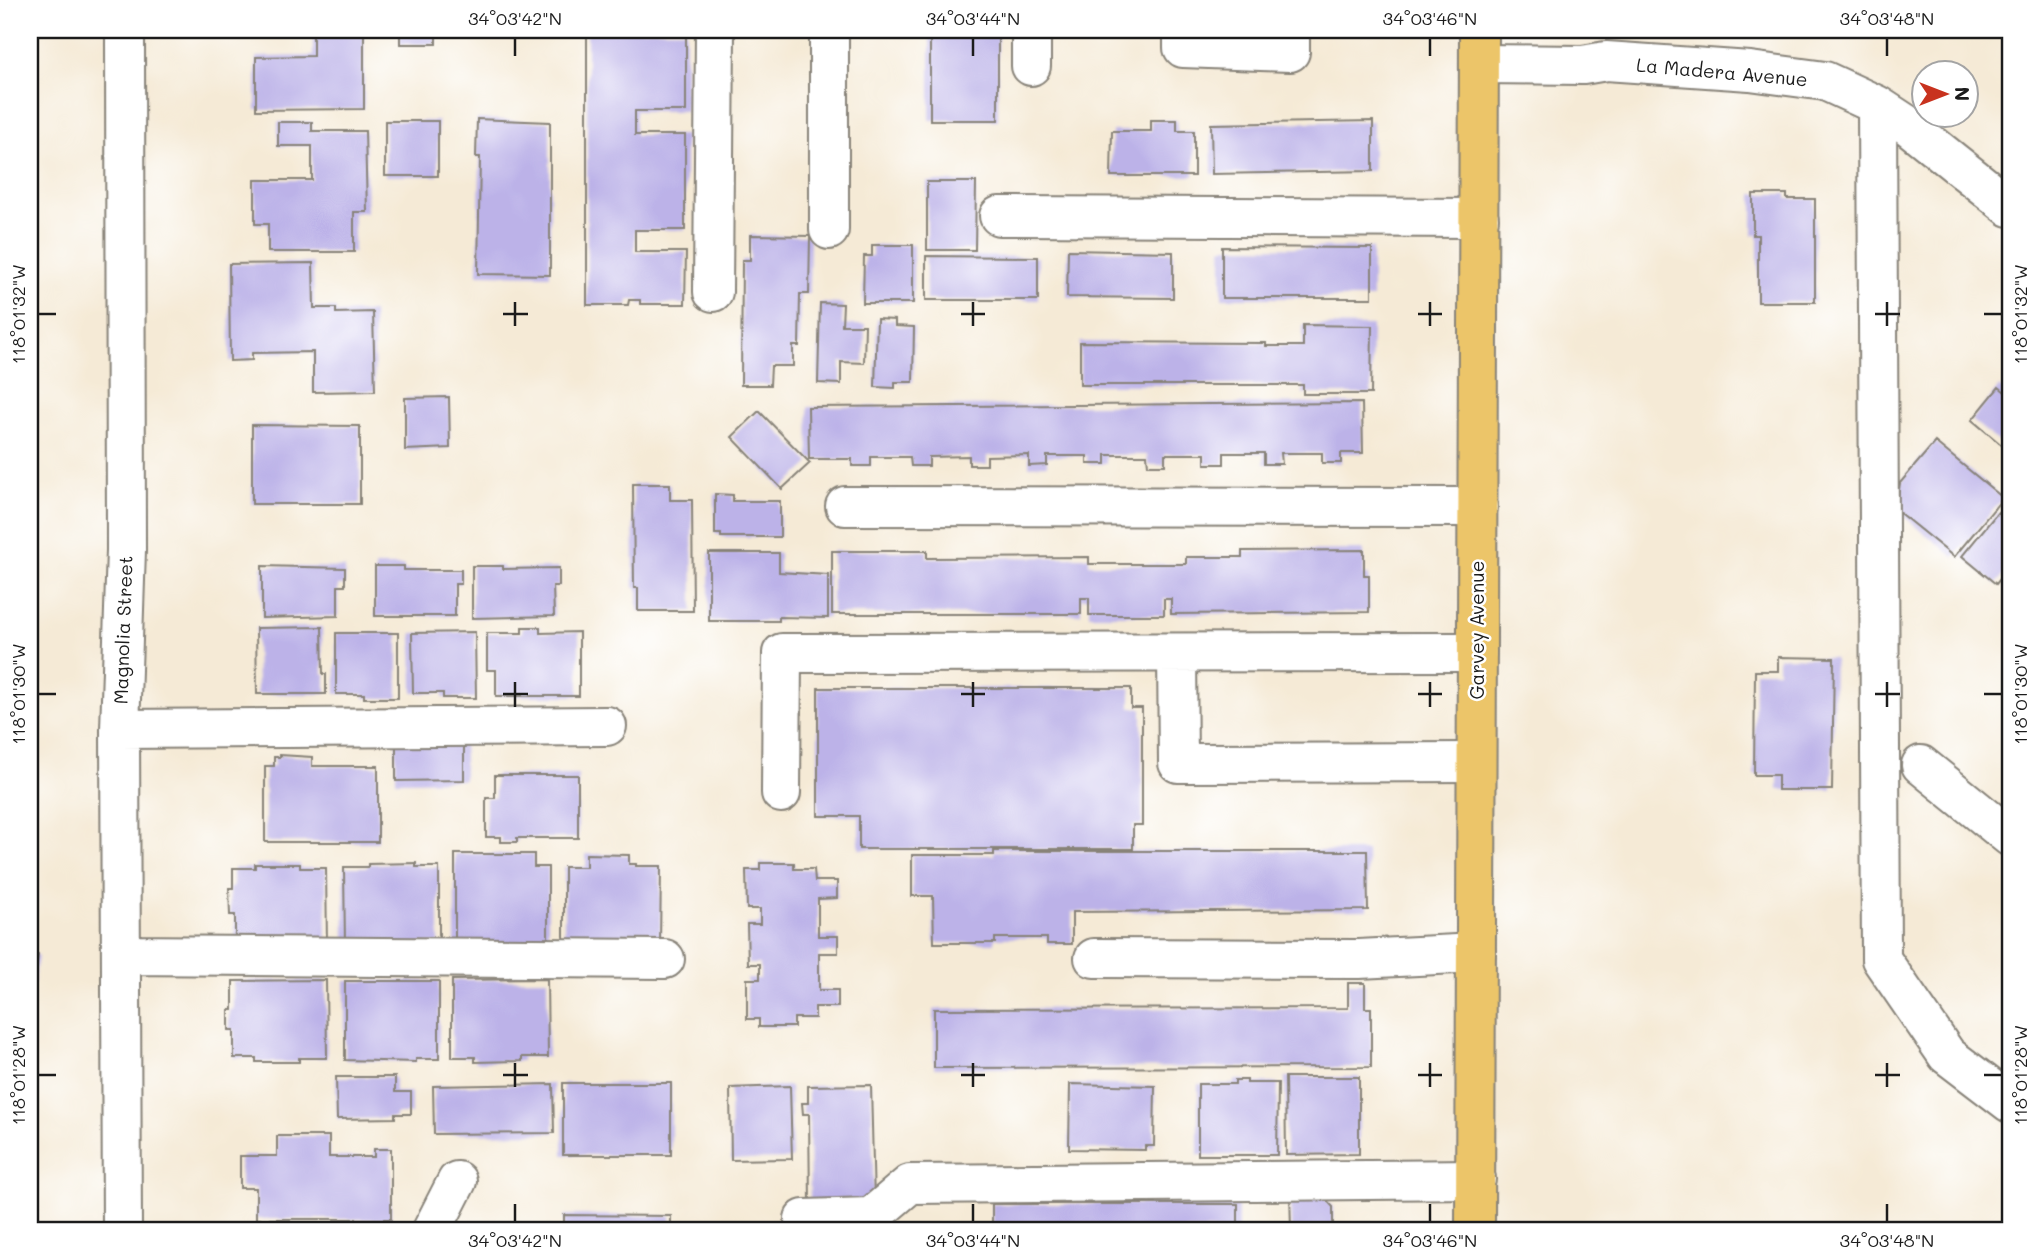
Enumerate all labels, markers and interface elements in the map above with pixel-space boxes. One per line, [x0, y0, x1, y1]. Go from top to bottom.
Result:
text: 34°03'42"N [468, 6, 562, 30]
text: 34°03'44"N [926, 6, 1020, 30]
text: 34°03'46"N [1383, 6, 1477, 30]
text: 34°03'48"N [1840, 6, 1934, 30]
street label: La Madera Avenue [1635, 52, 1809, 91]
north arrow [1910, 60, 1980, 130]
text: N [1950, 87, 1975, 101]
text: 118°01'32"W [6, 264, 30, 364]
text: 118°01'32"W [2008, 264, 2032, 364]
street label: Magnolia Street [107, 555, 138, 705]
street label: Garvey Avenue [1464, 560, 1489, 700]
text: 118°01'30"W [6, 644, 30, 744]
text: 118°01'30"W [2008, 644, 2032, 744]
text: 118°01'28"W [6, 1025, 30, 1125]
text: 118°01'28"W [2008, 1025, 2032, 1125]
text: 34°03'42"N [468, 1228, 562, 1252]
text: 34°03'44"N [926, 1228, 1020, 1252]
text: 34°03'46"N [1383, 1228, 1477, 1252]
text: 34°03'48"N [1840, 1228, 1934, 1252]

